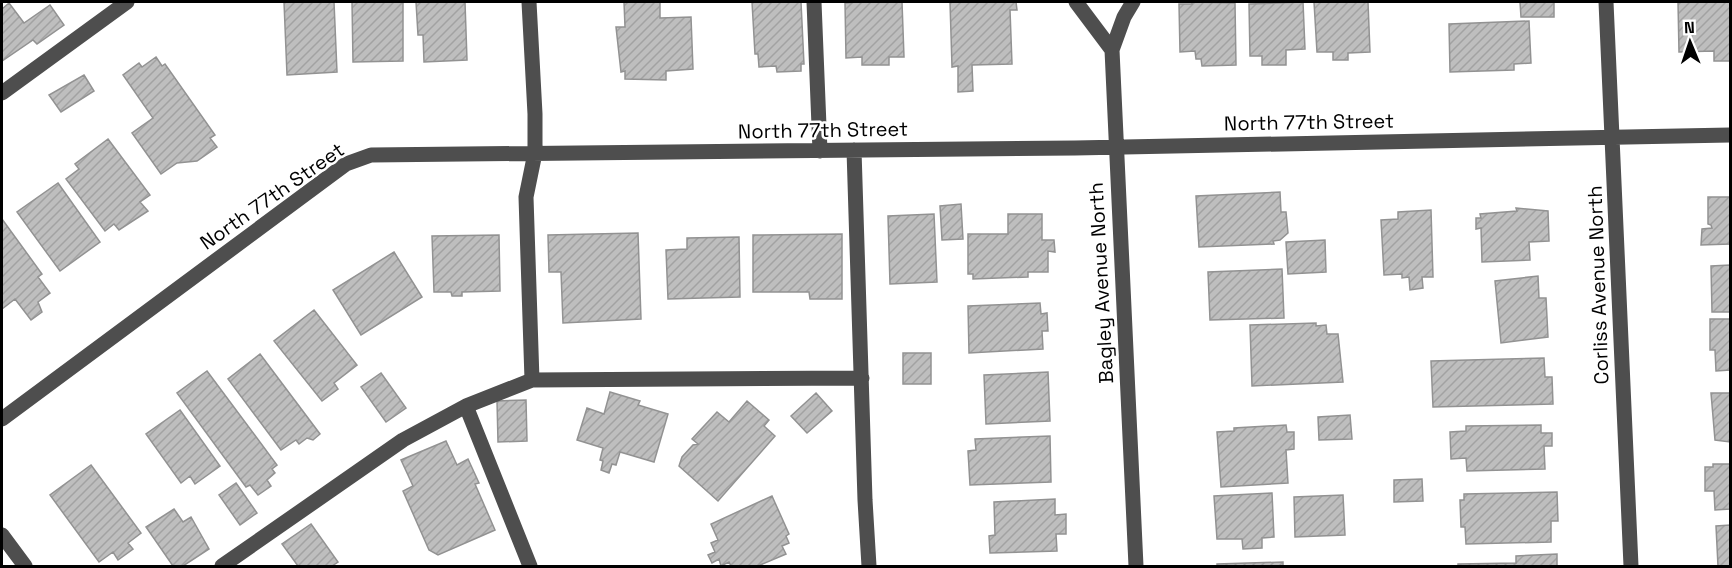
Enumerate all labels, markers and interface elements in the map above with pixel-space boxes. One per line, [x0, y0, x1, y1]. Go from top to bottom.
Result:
north arrow [1660, 12, 1720, 72]
text: N [1684, 17, 1695, 38]
street label: North 77th Street [1224, 108, 1394, 136]
street label: North 77th Street [738, 116, 908, 144]
street label: North 77th Street [195, 137, 349, 255]
street label: Bagley Avenue North [1083, 182, 1119, 384]
street label: Corliss Avenue North [1582, 185, 1614, 385]

